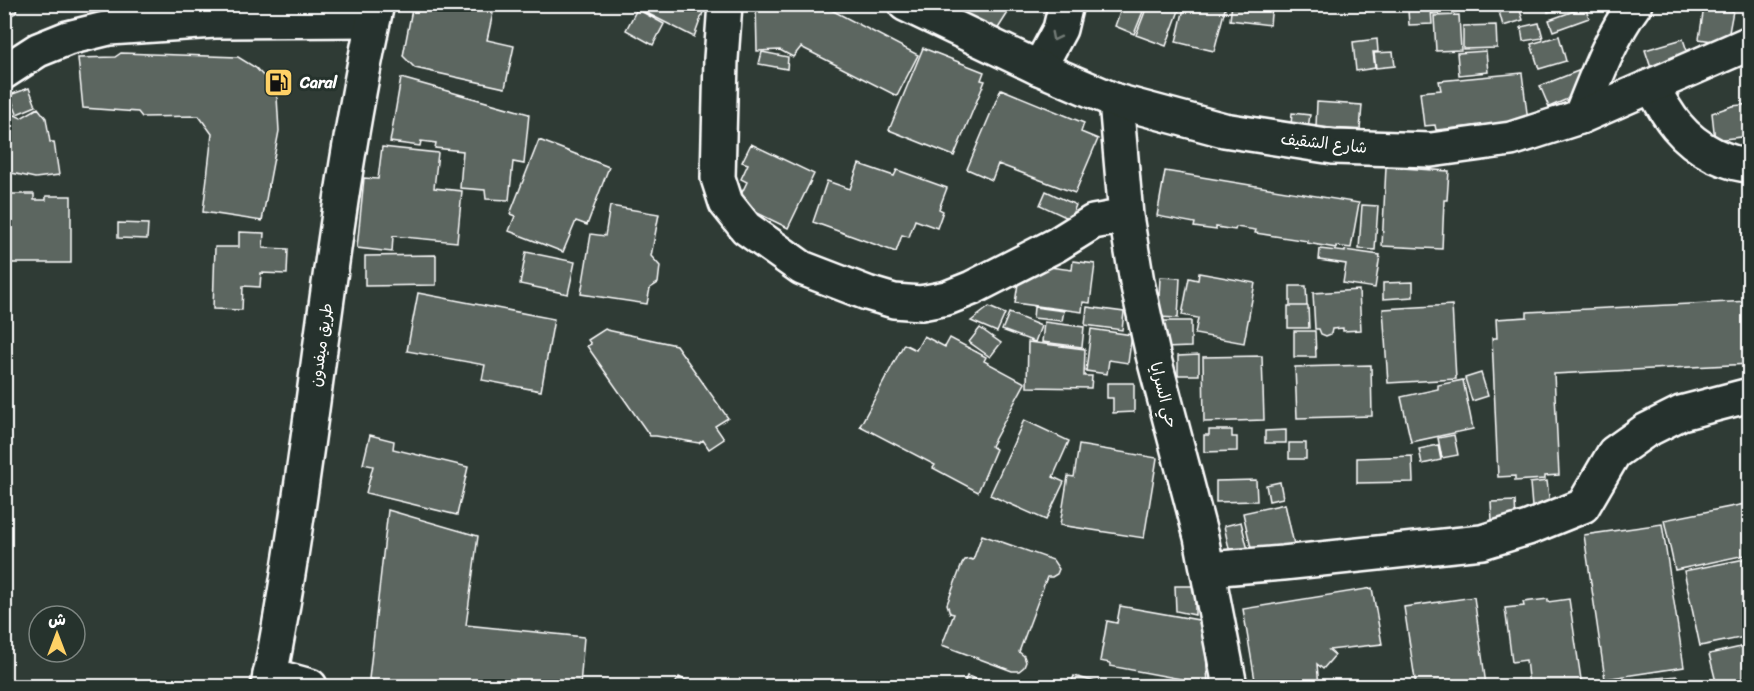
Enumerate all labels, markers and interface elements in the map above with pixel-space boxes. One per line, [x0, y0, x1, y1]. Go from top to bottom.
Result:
one-way arrow [1051, 31, 1062, 41]
fuel station icon: Caral [263, 66, 295, 98]
place label: Caral [299, 68, 339, 97]
street label: شارع الشقيف [1279, 124, 1369, 162]
street label: طريق ميفدون [301, 301, 341, 389]
street label: حي السرايا [1141, 359, 1187, 431]
north arrow [27, 604, 87, 664]
text: ش [48, 605, 66, 634]

